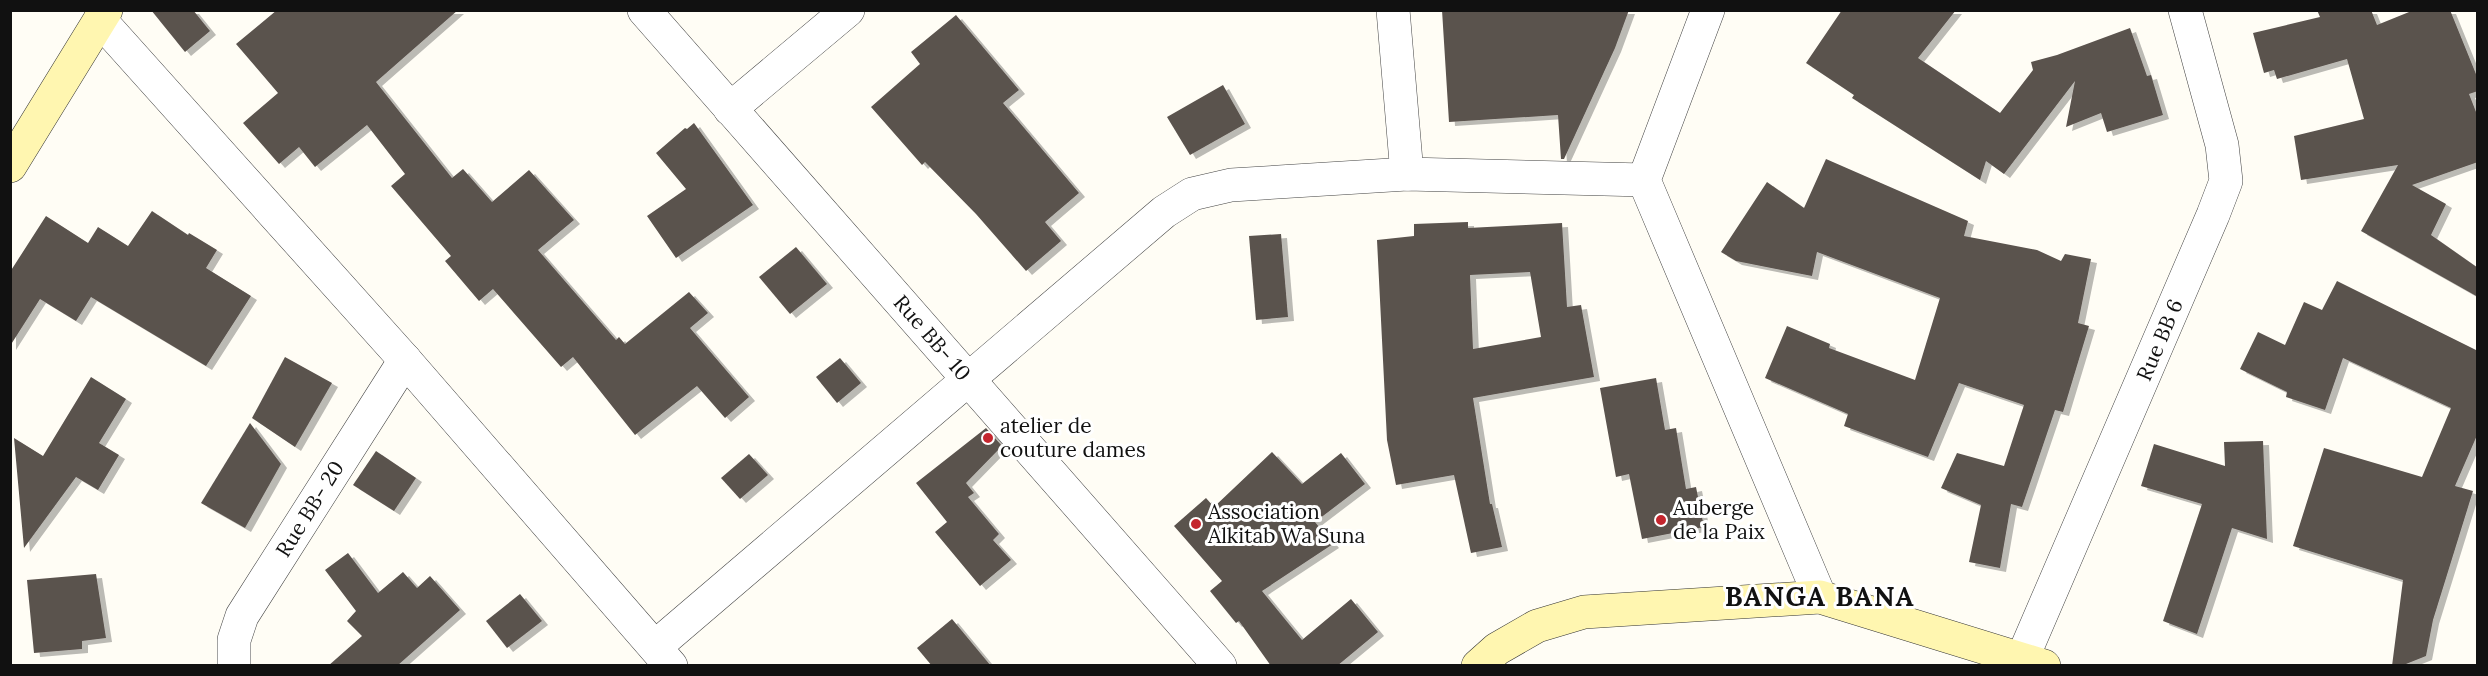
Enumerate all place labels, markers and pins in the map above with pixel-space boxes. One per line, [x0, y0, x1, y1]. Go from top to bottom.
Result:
place label: atelier de couture dames [1000, 412, 1146, 463]
marker: atelier de couture dames [981, 431, 995, 445]
place label: Auberge de la Paix [1672, 494, 1765, 545]
place label: Association Alkitab Wa Suna [1207, 498, 1366, 549]
marker: Auberge de la Paix [1654, 513, 1668, 527]
marker: Association Alkitab Wa Suna [1189, 517, 1203, 531]

